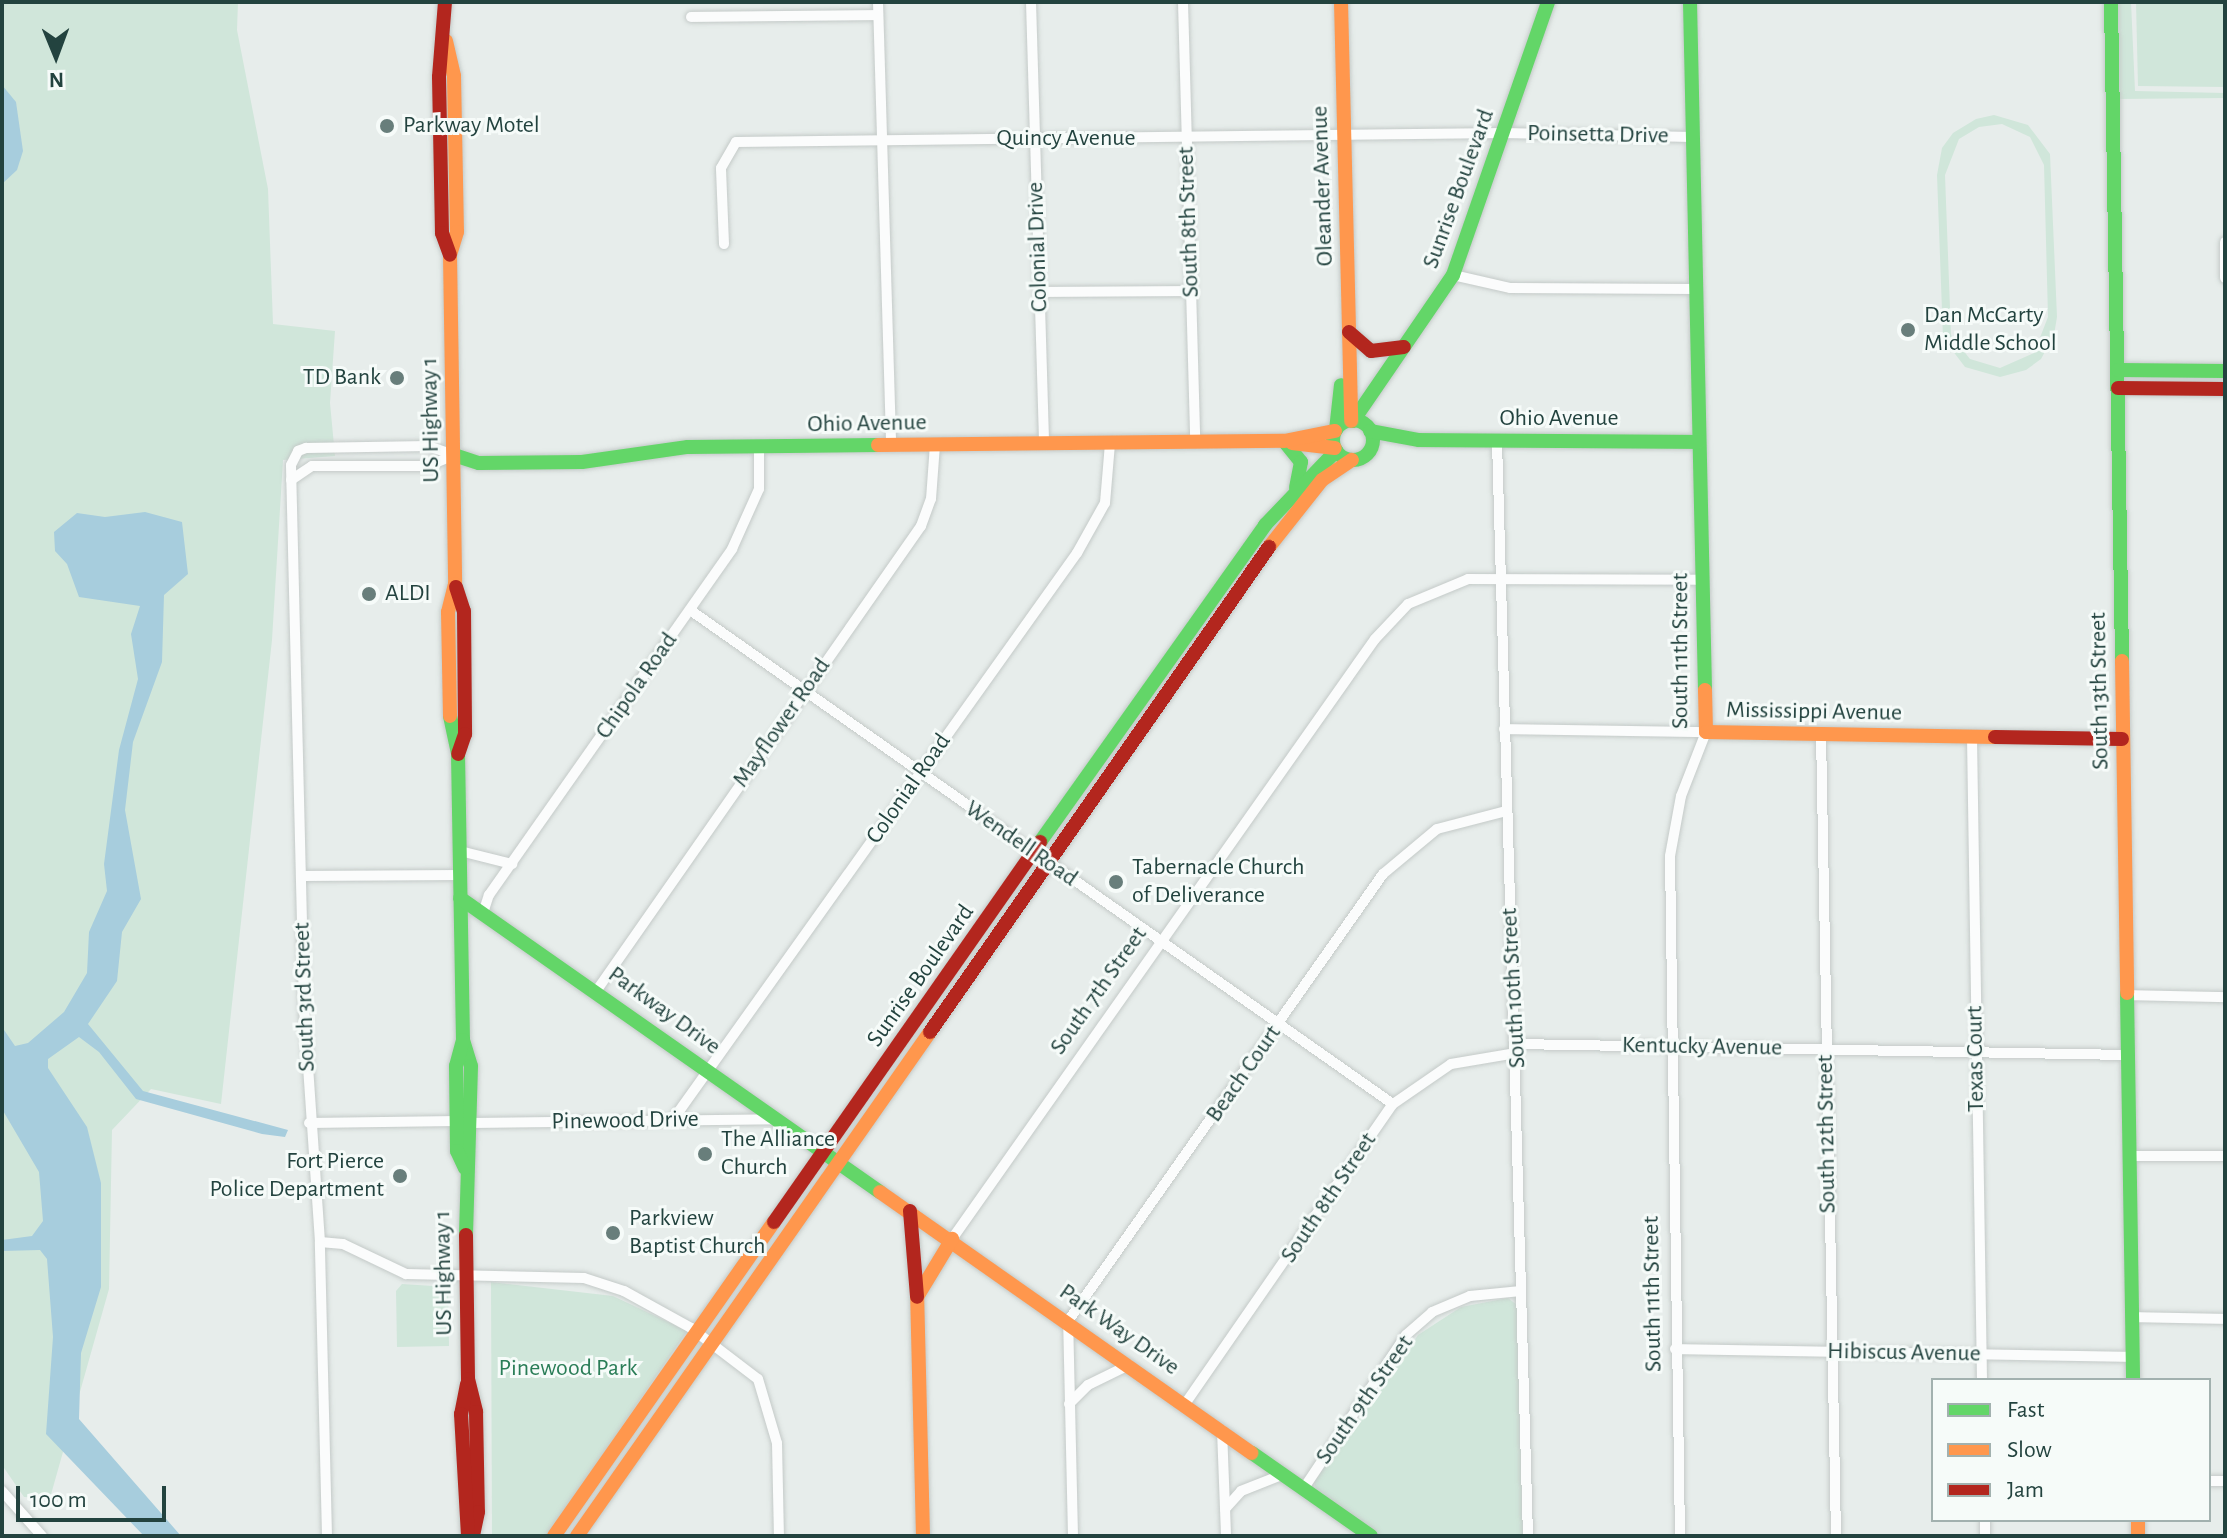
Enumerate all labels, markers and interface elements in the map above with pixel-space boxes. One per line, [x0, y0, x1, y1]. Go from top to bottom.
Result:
north arrow [16, 16, 96, 96]
text: N [49, 69, 64, 91]
street label: Oleander Avenue [1306, 105, 1340, 267]
street label: Sunrise Boulevard [1417, 105, 1501, 273]
place label: Parkway Motel [403, 112, 540, 140]
marker: Parkway Motel [378, 117, 396, 135]
street label: Poinsetta Drive [1527, 119, 1669, 151]
street label: Quincy Avenue [996, 125, 1136, 153]
street label: South 8th Street [1172, 146, 1206, 298]
street label: Colonial Drive [1021, 181, 1055, 313]
place label: Dan McCarty Middle School [1924, 302, 2057, 358]
marker: Dan McCarty Middle School [1899, 321, 1917, 339]
street label: US Highway 1 [416, 357, 446, 483]
place label: TD Bank [303, 364, 381, 392]
marker: TD Bank [388, 369, 406, 387]
street label: Ohio Avenue [1499, 405, 1619, 433]
street label: Ohio Avenue [807, 409, 927, 439]
street label: South 11th Street [1667, 573, 1695, 729]
place label: ALDI [385, 580, 431, 608]
marker: ALDI [360, 585, 378, 603]
street label: South 13th Street [2084, 612, 2116, 770]
street label: Chipola Road [590, 627, 684, 745]
street label: Mayflower Road [727, 653, 837, 793]
street label: Mississippi Avenue [1726, 696, 1902, 728]
street label: Colonial Road [860, 728, 958, 850]
street label: Wendell Road [959, 795, 1083, 893]
place label: Tabernacle Church of Deliverance [1132, 854, 1304, 910]
marker: Tabernacle Church of Deliverance [1107, 873, 1125, 891]
street label: Sunrise Boulevard [861, 899, 981, 1053]
street label: South 10th Street [1495, 907, 1533, 1069]
street label: South 7th Street [1044, 921, 1154, 1061]
street label: South 3rd Street [288, 922, 322, 1072]
street label: Parkway Drive [602, 961, 726, 1061]
street label: Texas Court [1961, 1006, 1991, 1112]
street label: Beach Court [1200, 1020, 1288, 1128]
street label: Kentucky Avenue [1622, 1031, 1782, 1063]
street label: South 12th Street [1811, 1054, 1843, 1214]
street label: Pinewood Drive [551, 1105, 699, 1137]
place label: The Alliance Church [721, 1126, 835, 1182]
street label: South 8th Street [1275, 1127, 1383, 1269]
marker: The Alliance Church [696, 1145, 714, 1163]
place label: Fort Pierce Police Department [209, 1148, 384, 1204]
marker: Fort Pierce Police Department [391, 1167, 409, 1185]
place label: Parkview Baptist Church [629, 1205, 766, 1261]
street label: US Highway 1 [429, 1210, 459, 1336]
street label: South 11th Street [1637, 1216, 1669, 1372]
marker: Parkview Baptist Church [604, 1224, 622, 1242]
street label: Park Way Drive [1053, 1278, 1185, 1382]
street label: South 9th Street [1310, 1330, 1420, 1470]
street label: Hibiscus Avenue [1827, 1337, 1981, 1369]
park label: Pinewood Park [499, 1355, 637, 1383]
legend [1931, 1378, 2211, 1522]
text: Fast [2007, 1398, 2044, 1422]
text: Slow [2007, 1438, 2052, 1462]
scale bar [20, 1470, 170, 1520]
text: Jam [2007, 1478, 2044, 1502]
text: 100 m [30, 1488, 87, 1512]

